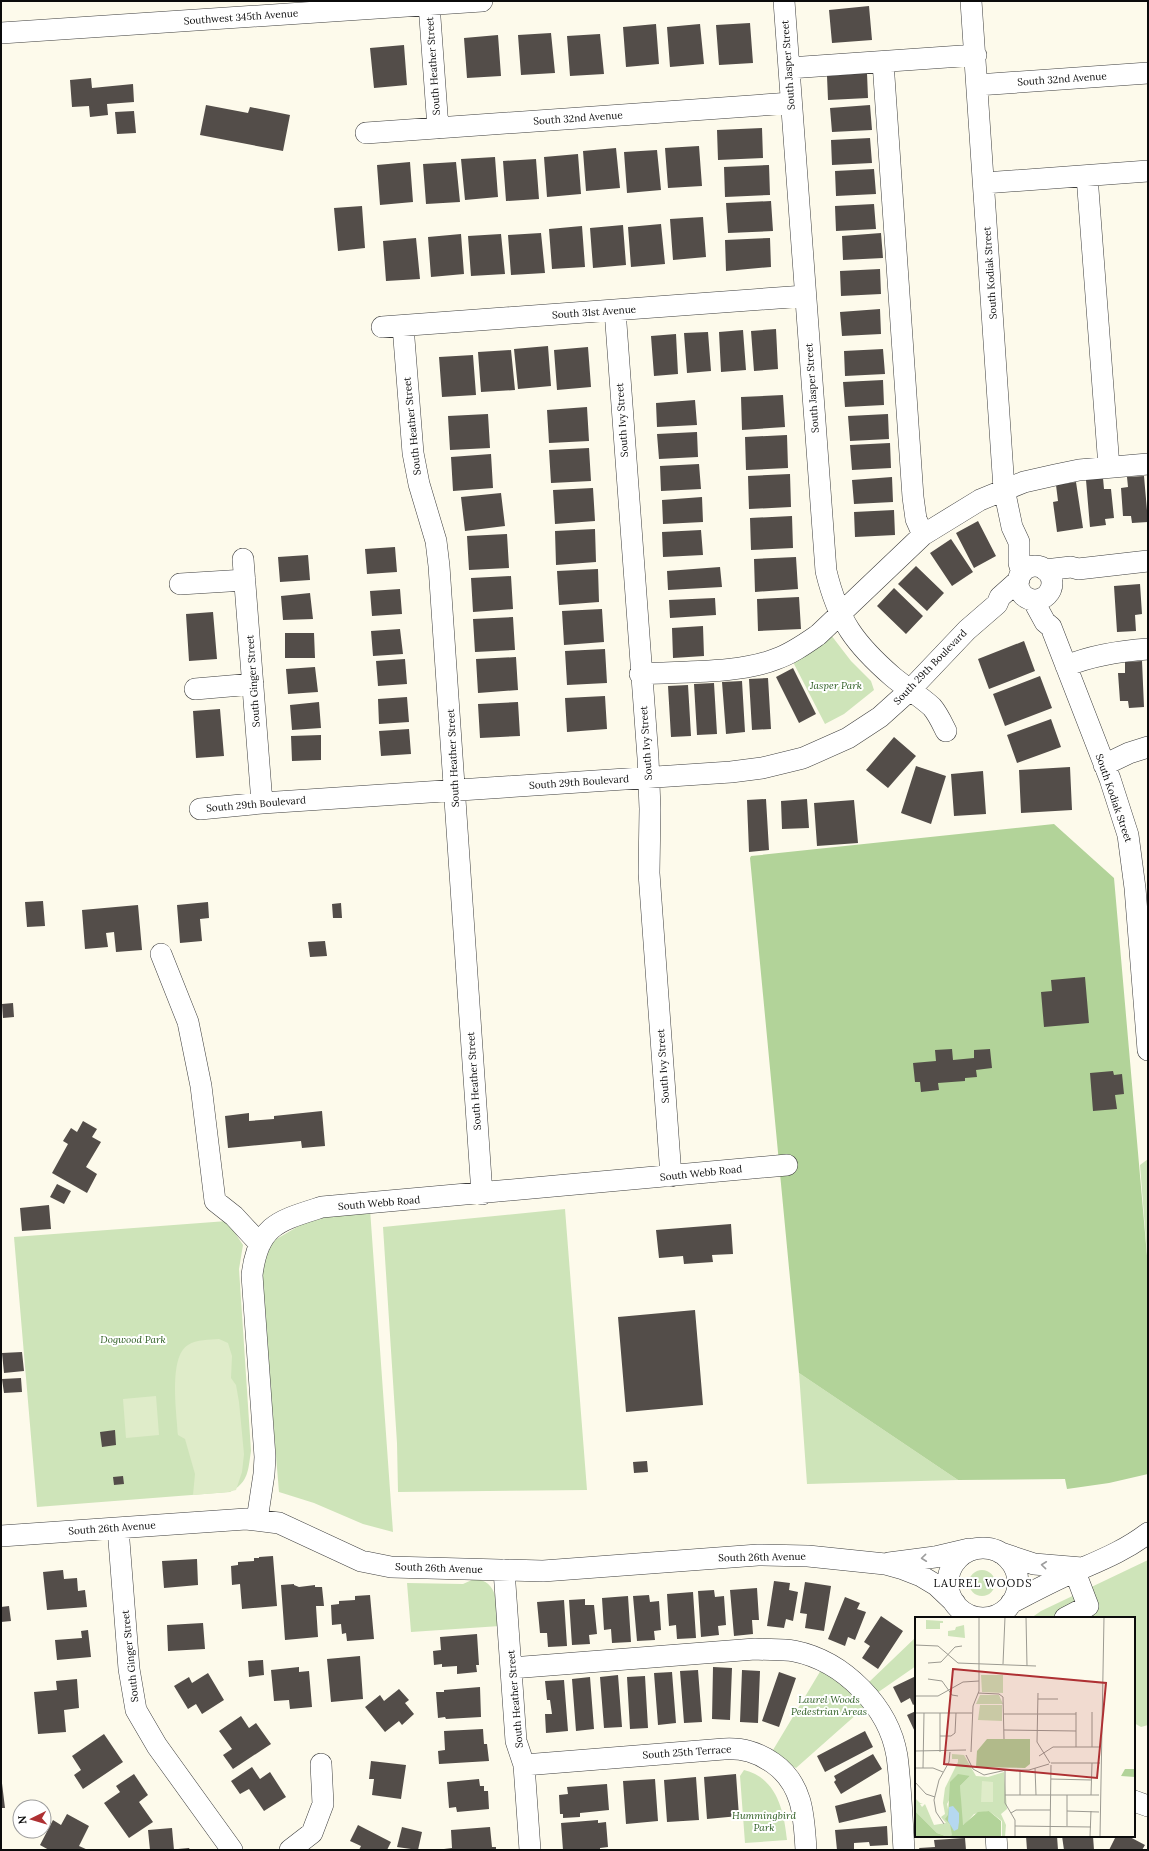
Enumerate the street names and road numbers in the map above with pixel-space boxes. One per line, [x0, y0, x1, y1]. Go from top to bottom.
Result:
street label: Southwest 345th Avenue [183, 6, 299, 27]
street label: South Heather Street [423, 16, 443, 116]
street label: South Jasper Street [778, 20, 798, 110]
street label: South 32nd Avenue [1017, 69, 1108, 89]
street label: South 32nd Avenue [533, 108, 624, 128]
street label: South Kodiak Street [980, 226, 1000, 320]
street label: South 31st Avenue [552, 303, 637, 321]
street label: South Jasper Street [802, 343, 822, 433]
street label: South Heather Street [400, 376, 424, 476]
street label: South Ivy Street [613, 382, 631, 458]
street label: South 29th Boulevard [891, 626, 969, 708]
street label: South Ginger Street [243, 634, 263, 728]
street label: South Ivy Street [637, 705, 655, 781]
street label: South Heather Street [444, 708, 462, 808]
street label: South Kodiak Street [1093, 752, 1135, 844]
street label: South 29th Boulevard [529, 772, 629, 792]
street label: South 29th Boulevard [206, 793, 306, 815]
street label: South Ivy Street [654, 1028, 672, 1104]
street label: South Heather Street [464, 1031, 484, 1131]
street label: South Webb Road [659, 1162, 743, 1184]
street label: South Webb Road [337, 1193, 421, 1213]
street label: South 26th Avenue [68, 1518, 157, 1538]
street label: South 26th Avenue [718, 1550, 806, 1564]
street label: South 26th Avenue [395, 1560, 484, 1576]
street label: South Ginger Street [119, 1609, 141, 1703]
street label: South Heather Street [504, 1649, 526, 1749]
street label: South 25th Terrace [642, 1742, 732, 1762]

